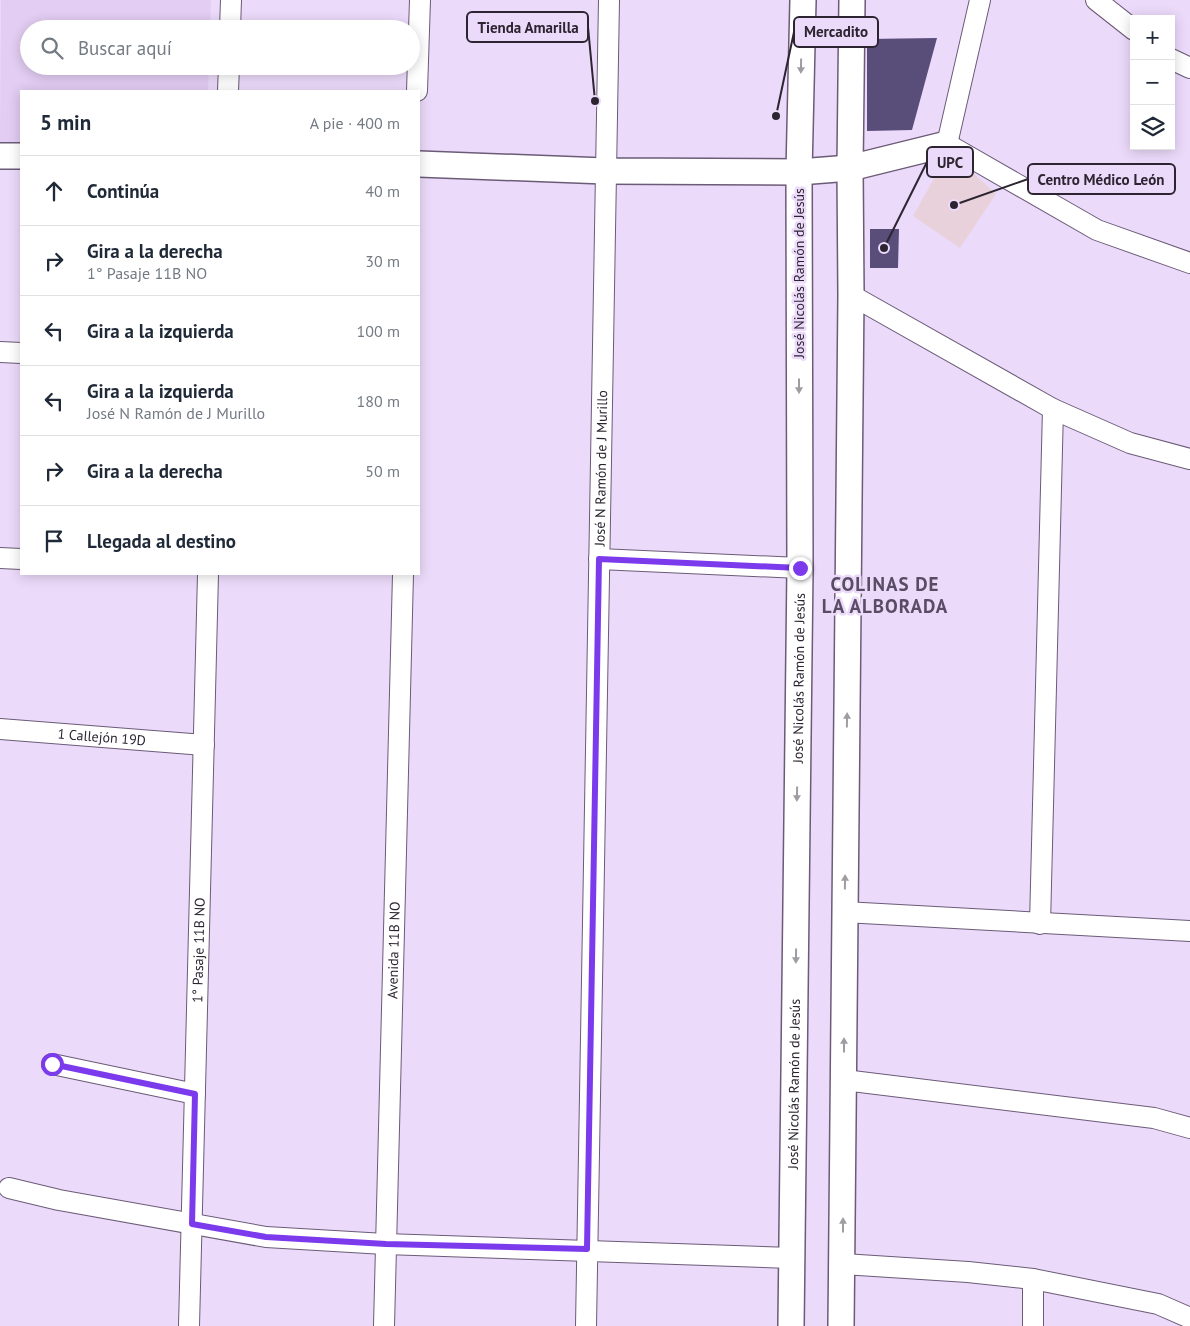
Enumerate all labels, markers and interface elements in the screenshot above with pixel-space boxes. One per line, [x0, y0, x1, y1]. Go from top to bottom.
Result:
callout: Tienda Amarilla [467, 12, 588, 42]
map controls [1130, 15, 1175, 150]
button: + [1130, 15, 1175, 60]
callout: Mercadito [794, 17, 878, 47]
text: Tienda Amarilla [477, 18, 579, 37]
search box [20, 20, 420, 75]
text: Mercadito [804, 22, 868, 41]
icon: search [38, 34, 66, 62]
text: Buscar aquí [78, 36, 172, 60]
one-way arrow [797, 58, 805, 74]
button: − [1130, 60, 1175, 105]
button: layers [1130, 105, 1175, 150]
text: 5 min [40, 109, 91, 136]
text: A pie · 400 m [310, 113, 400, 133]
callout: UPC [927, 147, 973, 177]
text: UPC [937, 153, 964, 172]
callout: Centro Médico León [1028, 164, 1175, 194]
text: Centro Médico León [1038, 170, 1164, 189]
icon: ahead [40, 177, 68, 205]
text: Continúa [87, 179, 159, 203]
text: 40 m [365, 181, 400, 201]
street label: José Nicolás Ramón de Jesús [790, 188, 808, 359]
text: Gira a la derecha [87, 239, 223, 263]
icon: right [40, 247, 68, 275]
text: 30 m [365, 251, 400, 271]
text: 1° Pasaje 11B NO [87, 263, 207, 283]
icon: left [40, 317, 68, 345]
text: Gira a la izquierda [87, 319, 234, 343]
text: 100 m [357, 321, 400, 341]
one-way arrow [795, 378, 803, 394]
text: Gira a la izquierda [87, 379, 234, 403]
icon: left [40, 387, 68, 415]
street label: José N Ramón de J Murillo [591, 390, 611, 547]
text: 180 m [357, 391, 400, 411]
text: José N Ramón de J Murillo [87, 403, 265, 423]
icon: right [40, 457, 68, 485]
text: Gira a la derecha [87, 459, 223, 483]
text: 50 m [365, 461, 400, 481]
icon: arrive [40, 527, 68, 555]
text: Llegada al destino [87, 529, 236, 553]
route end [789, 557, 812, 580]
district label: COLINAS DE LA ALBORADA [822, 572, 948, 618]
street label: José Nicolás Ramón de Jesús [789, 593, 809, 764]
one-way arrow [843, 712, 851, 728]
street label: 1 Callejón 19D [57, 725, 147, 749]
one-way arrow [793, 786, 801, 802]
one-way arrow [841, 874, 849, 890]
street label: 1° Pasaje 11B NO [188, 897, 209, 1003]
street label: Avenida 11B NO [383, 901, 404, 999]
one-way arrow [792, 948, 800, 964]
street label: José Nicolás Ramón de Jesús [784, 999, 804, 1170]
one-way arrow [840, 1037, 848, 1053]
route start [41, 1053, 64, 1076]
one-way arrow [839, 1217, 847, 1233]

